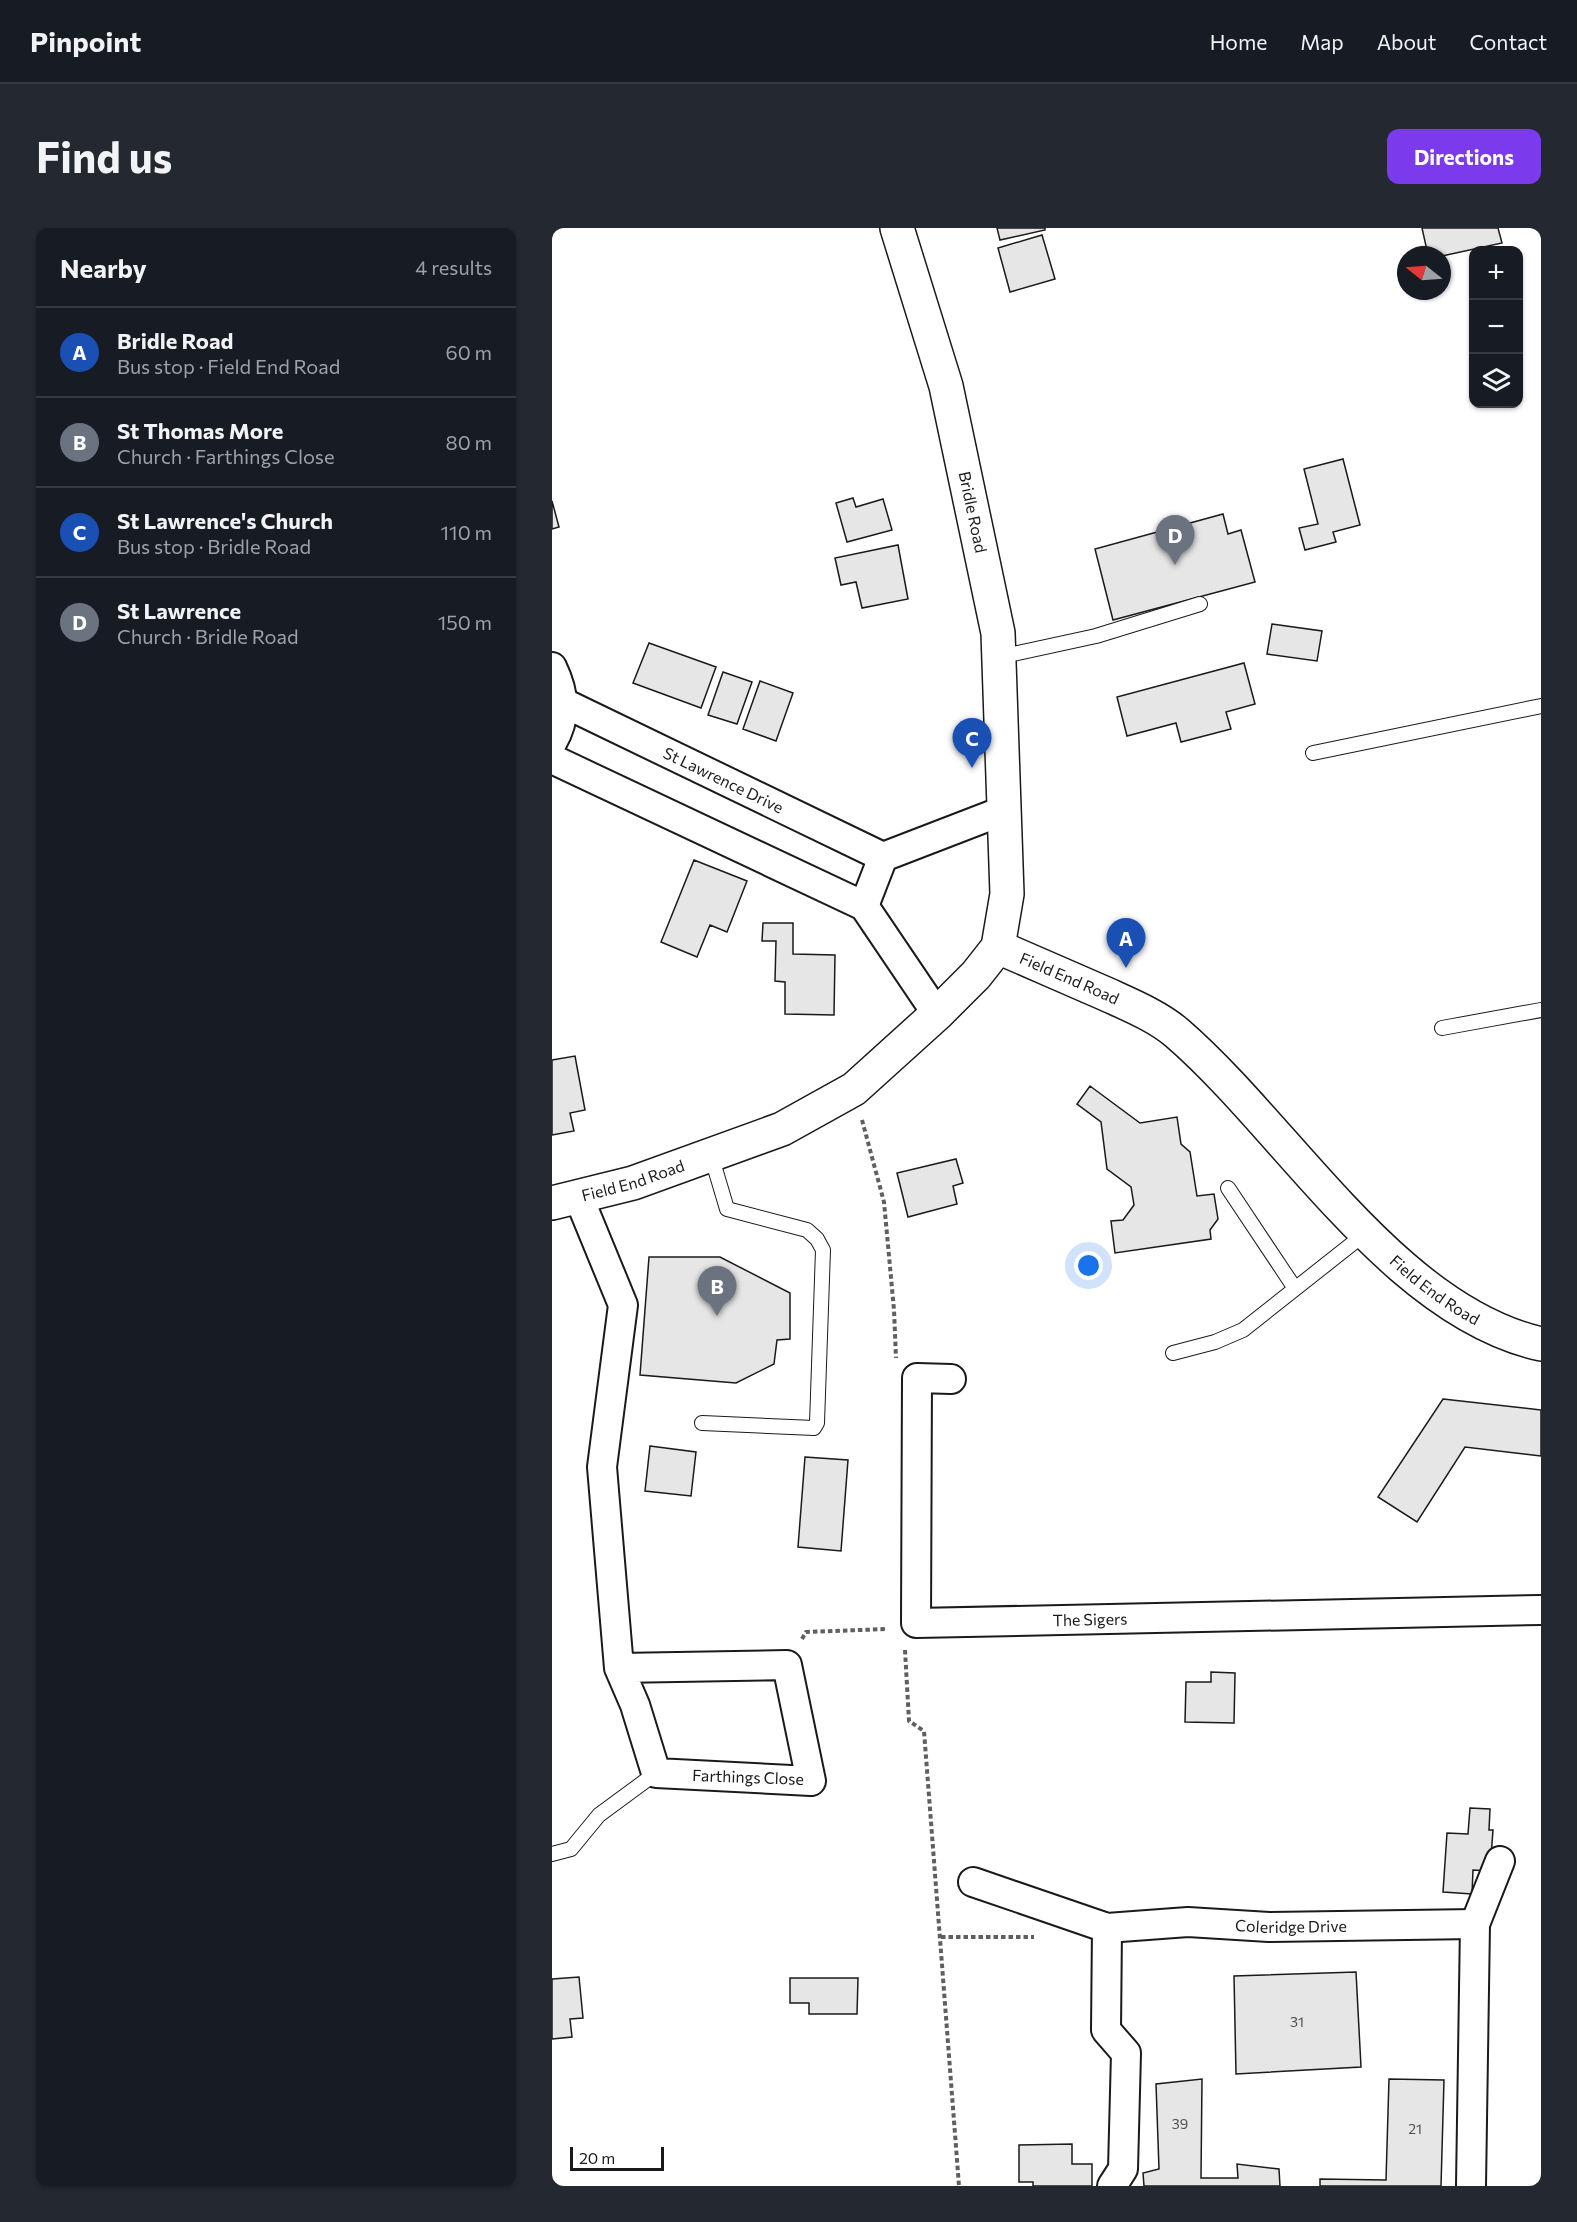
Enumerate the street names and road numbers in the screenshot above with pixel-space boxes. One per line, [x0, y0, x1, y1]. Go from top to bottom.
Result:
street label: Bridle Road [956, 469, 991, 554]
street label: St Lawrence Drive [661, 742, 787, 817]
street label: Field End Road [1017, 948, 1122, 1008]
street label: Field End Road [579, 1155, 687, 1204]
street label: Field End Road [1386, 1251, 1483, 1328]
street label: The Sigers [1052, 1609, 1128, 1629]
street label: Farthings Close [692, 1765, 804, 1788]
street label: Coleridge Drive [1235, 1915, 1347, 1936]

